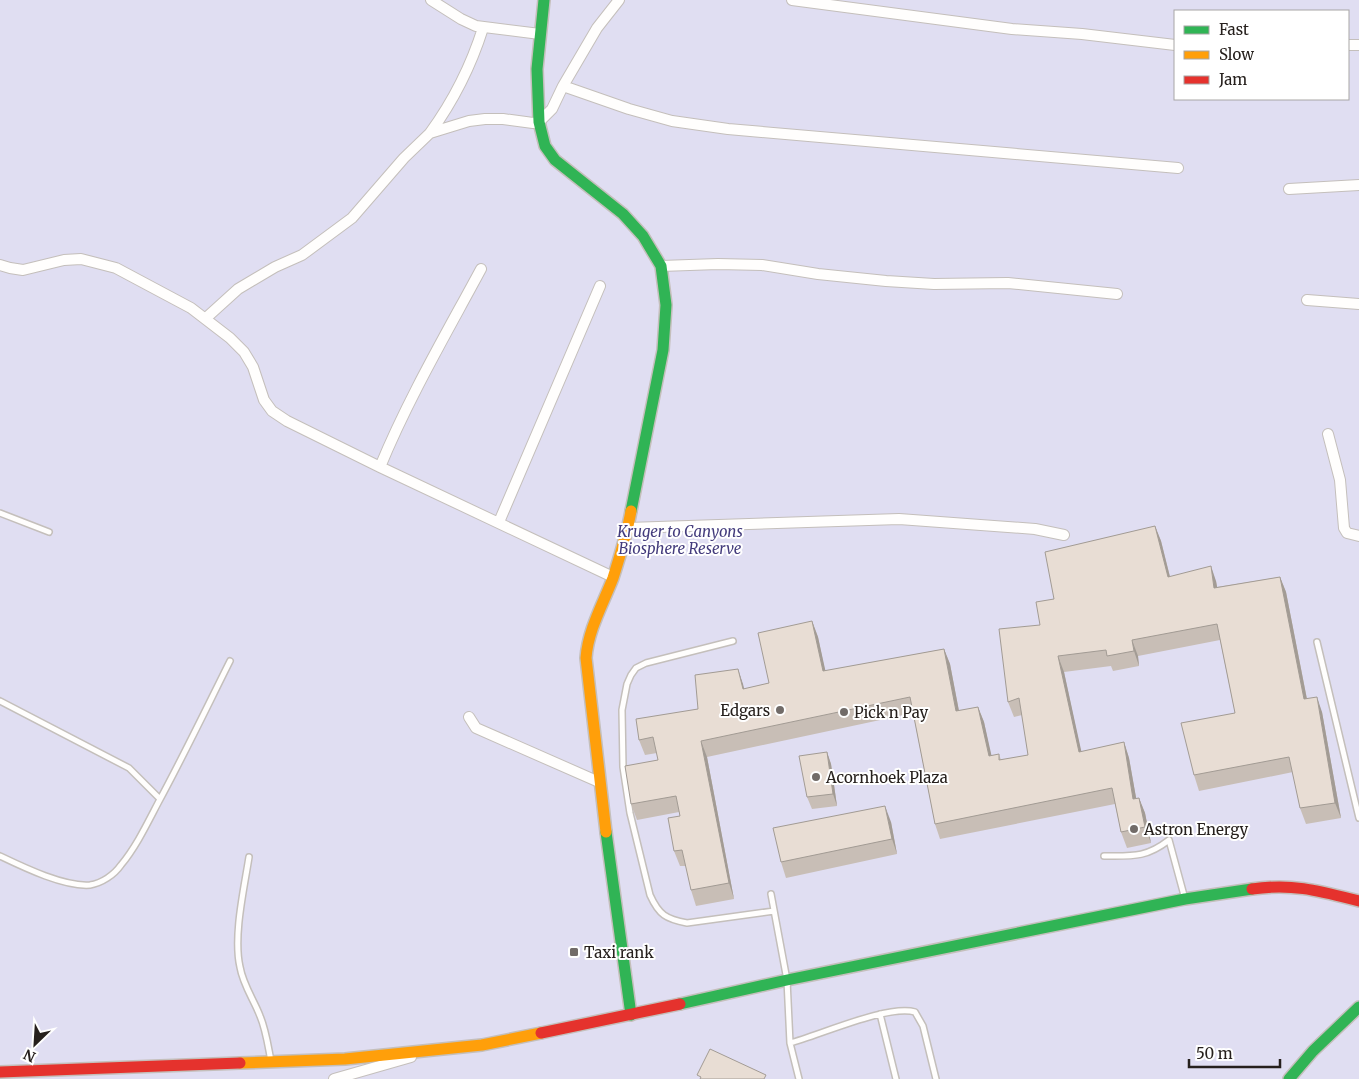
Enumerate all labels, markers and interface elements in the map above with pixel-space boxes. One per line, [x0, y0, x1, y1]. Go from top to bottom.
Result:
legend [1174, 10, 1349, 100]
text: Fast [1219, 20, 1249, 39]
text: Slow [1219, 45, 1254, 64]
text: Jam [1218, 70, 1247, 89]
park label: Kruger to Canyons Biosphere Reserve [616, 522, 743, 558]
place label: Edgars [720, 701, 770, 720]
place label: Pick n Pay [854, 703, 929, 722]
marker: Edgars [774, 704, 786, 716]
marker: Pick n Pay [838, 706, 850, 718]
place label: Acornhoek Plaza [825, 768, 948, 787]
marker: Acornhoek Plaza [810, 771, 822, 783]
place label: Astron Energy [1143, 820, 1249, 839]
marker: Astron Energy [1128, 823, 1140, 835]
place label: Taxi rank [584, 943, 654, 962]
marker: Taxi rank [568, 946, 580, 958]
north arrow [10, 1019, 60, 1069]
scale bar [1189, 1036, 1280, 1068]
text: 50 m [1196, 1044, 1233, 1063]
text: N [21, 1045, 38, 1066]

